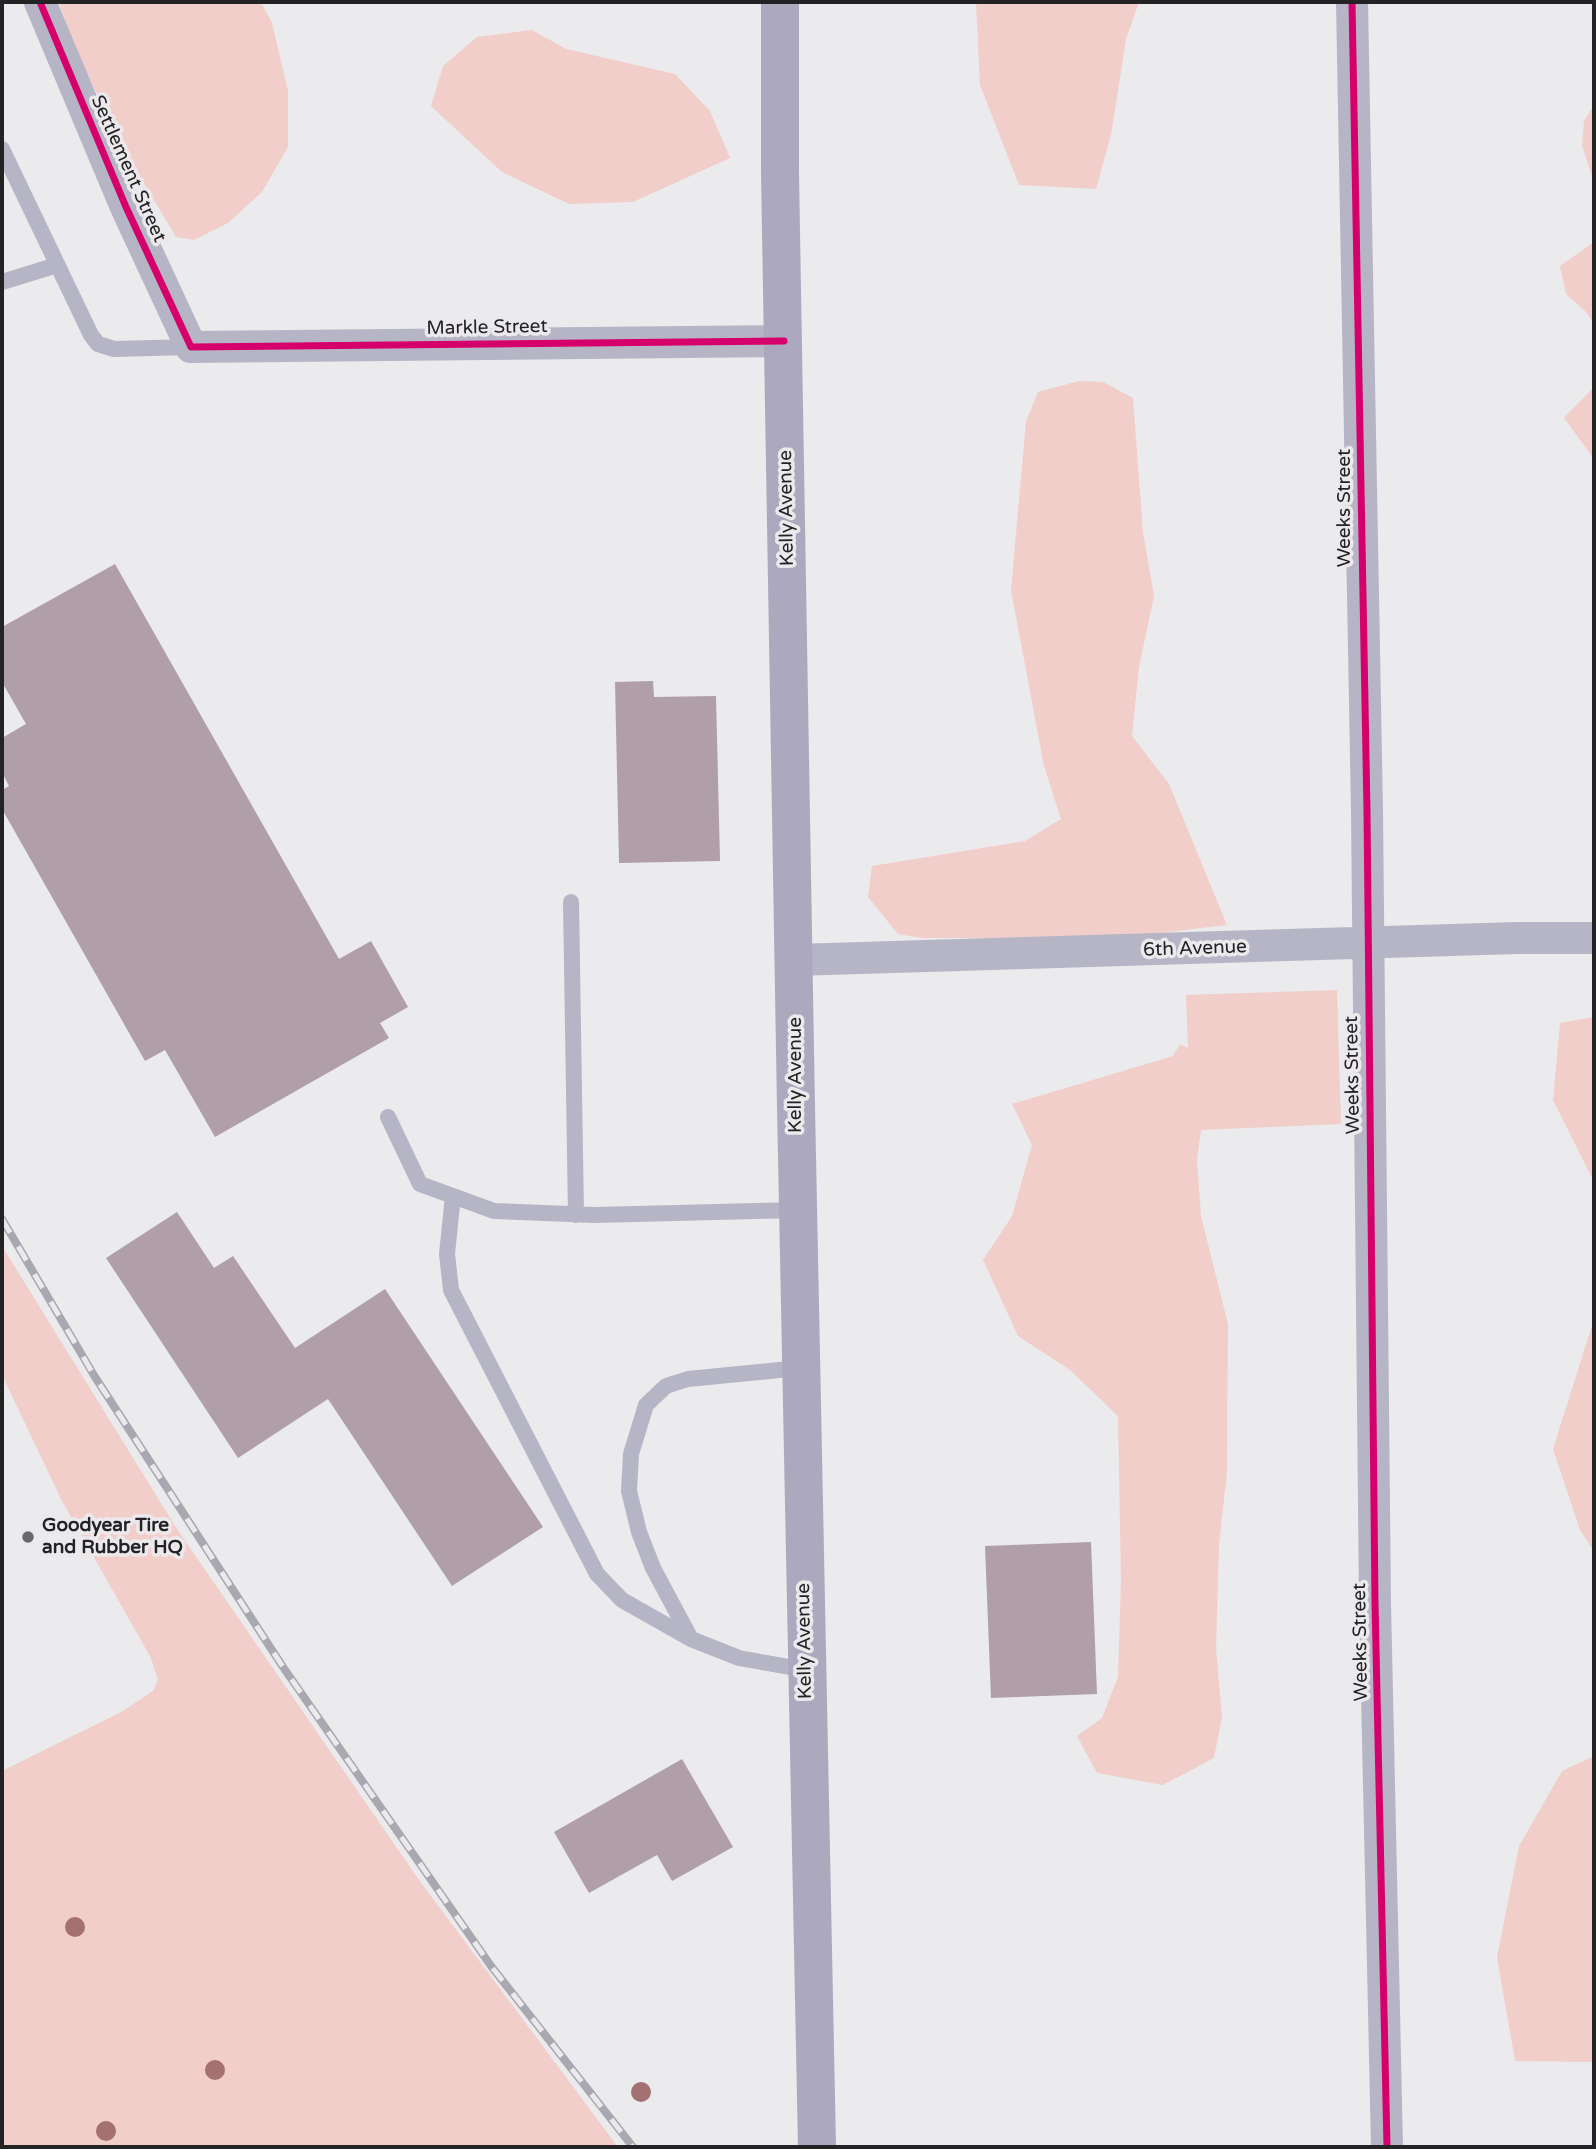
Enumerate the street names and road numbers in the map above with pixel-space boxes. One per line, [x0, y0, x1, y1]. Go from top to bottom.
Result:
street label: Settlement Street [85, 92, 171, 246]
street label: Markle Street [426, 316, 548, 340]
street label: Weeks Street [1334, 449, 1356, 567]
street label: Kelly Avenue [775, 450, 799, 566]
street label: 6th Avenue [1143, 936, 1247, 962]
street label: Weeks Street [1341, 1016, 1365, 1134]
street label: Kelly Avenue [785, 1017, 807, 1133]
street label: Kelly Avenue [793, 1583, 817, 1699]
street label: Weeks Street [1349, 1583, 1373, 1701]

